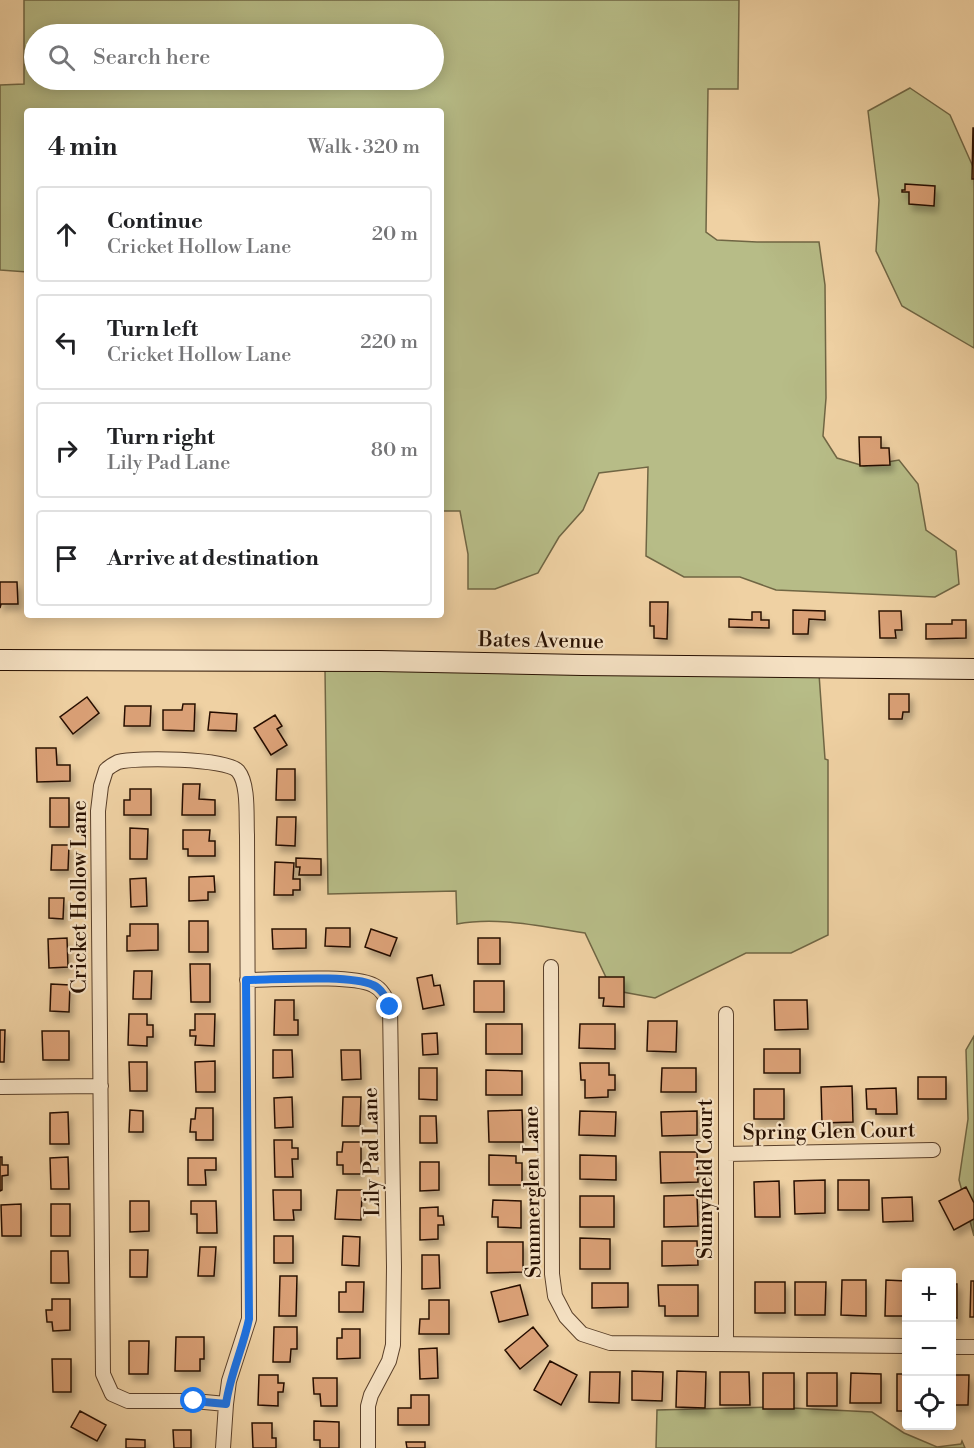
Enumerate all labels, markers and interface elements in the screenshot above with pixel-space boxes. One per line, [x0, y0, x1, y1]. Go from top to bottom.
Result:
search box [24, 24, 444, 90]
icon: search [45, 41, 78, 74]
text: Search here [93, 44, 210, 71]
text: 4 min [48, 131, 118, 163]
text: Walk · 320 m [308, 135, 420, 160]
text: Continue [107, 208, 203, 235]
icon: ahead [50, 218, 83, 251]
text: 20 m [372, 222, 418, 247]
text: Cricket Hollow Lane [107, 235, 291, 260]
text: Turn left [107, 316, 198, 343]
icon: left [50, 326, 83, 359]
text: 220 m [360, 330, 418, 355]
text: Cricket Hollow Lane [107, 343, 291, 368]
text: Turn right [107, 424, 215, 451]
icon: right [50, 434, 83, 467]
text: 80 m [371, 438, 418, 463]
text: Lily Pad Lane [107, 451, 230, 476]
icon: arrive [50, 542, 83, 575]
text: Arrive at destination [107, 545, 319, 572]
street label: Bates Avenue [477, 627, 604, 655]
street label: Cricket Hollow Lane [67, 800, 93, 994]
route end [376, 993, 402, 1019]
street label: Lily Pad Lane [358, 1087, 386, 1217]
street label: Sunnyfield Court [693, 1098, 719, 1259]
street label: Summerglen Lane [518, 1106, 548, 1278]
street label: Spring Glen Court [742, 1117, 916, 1147]
map controls [902, 1268, 956, 1430]
button: + [902, 1268, 956, 1322]
button: − [902, 1322, 956, 1376]
button: locate [902, 1376, 956, 1430]
route start [180, 1387, 206, 1413]

